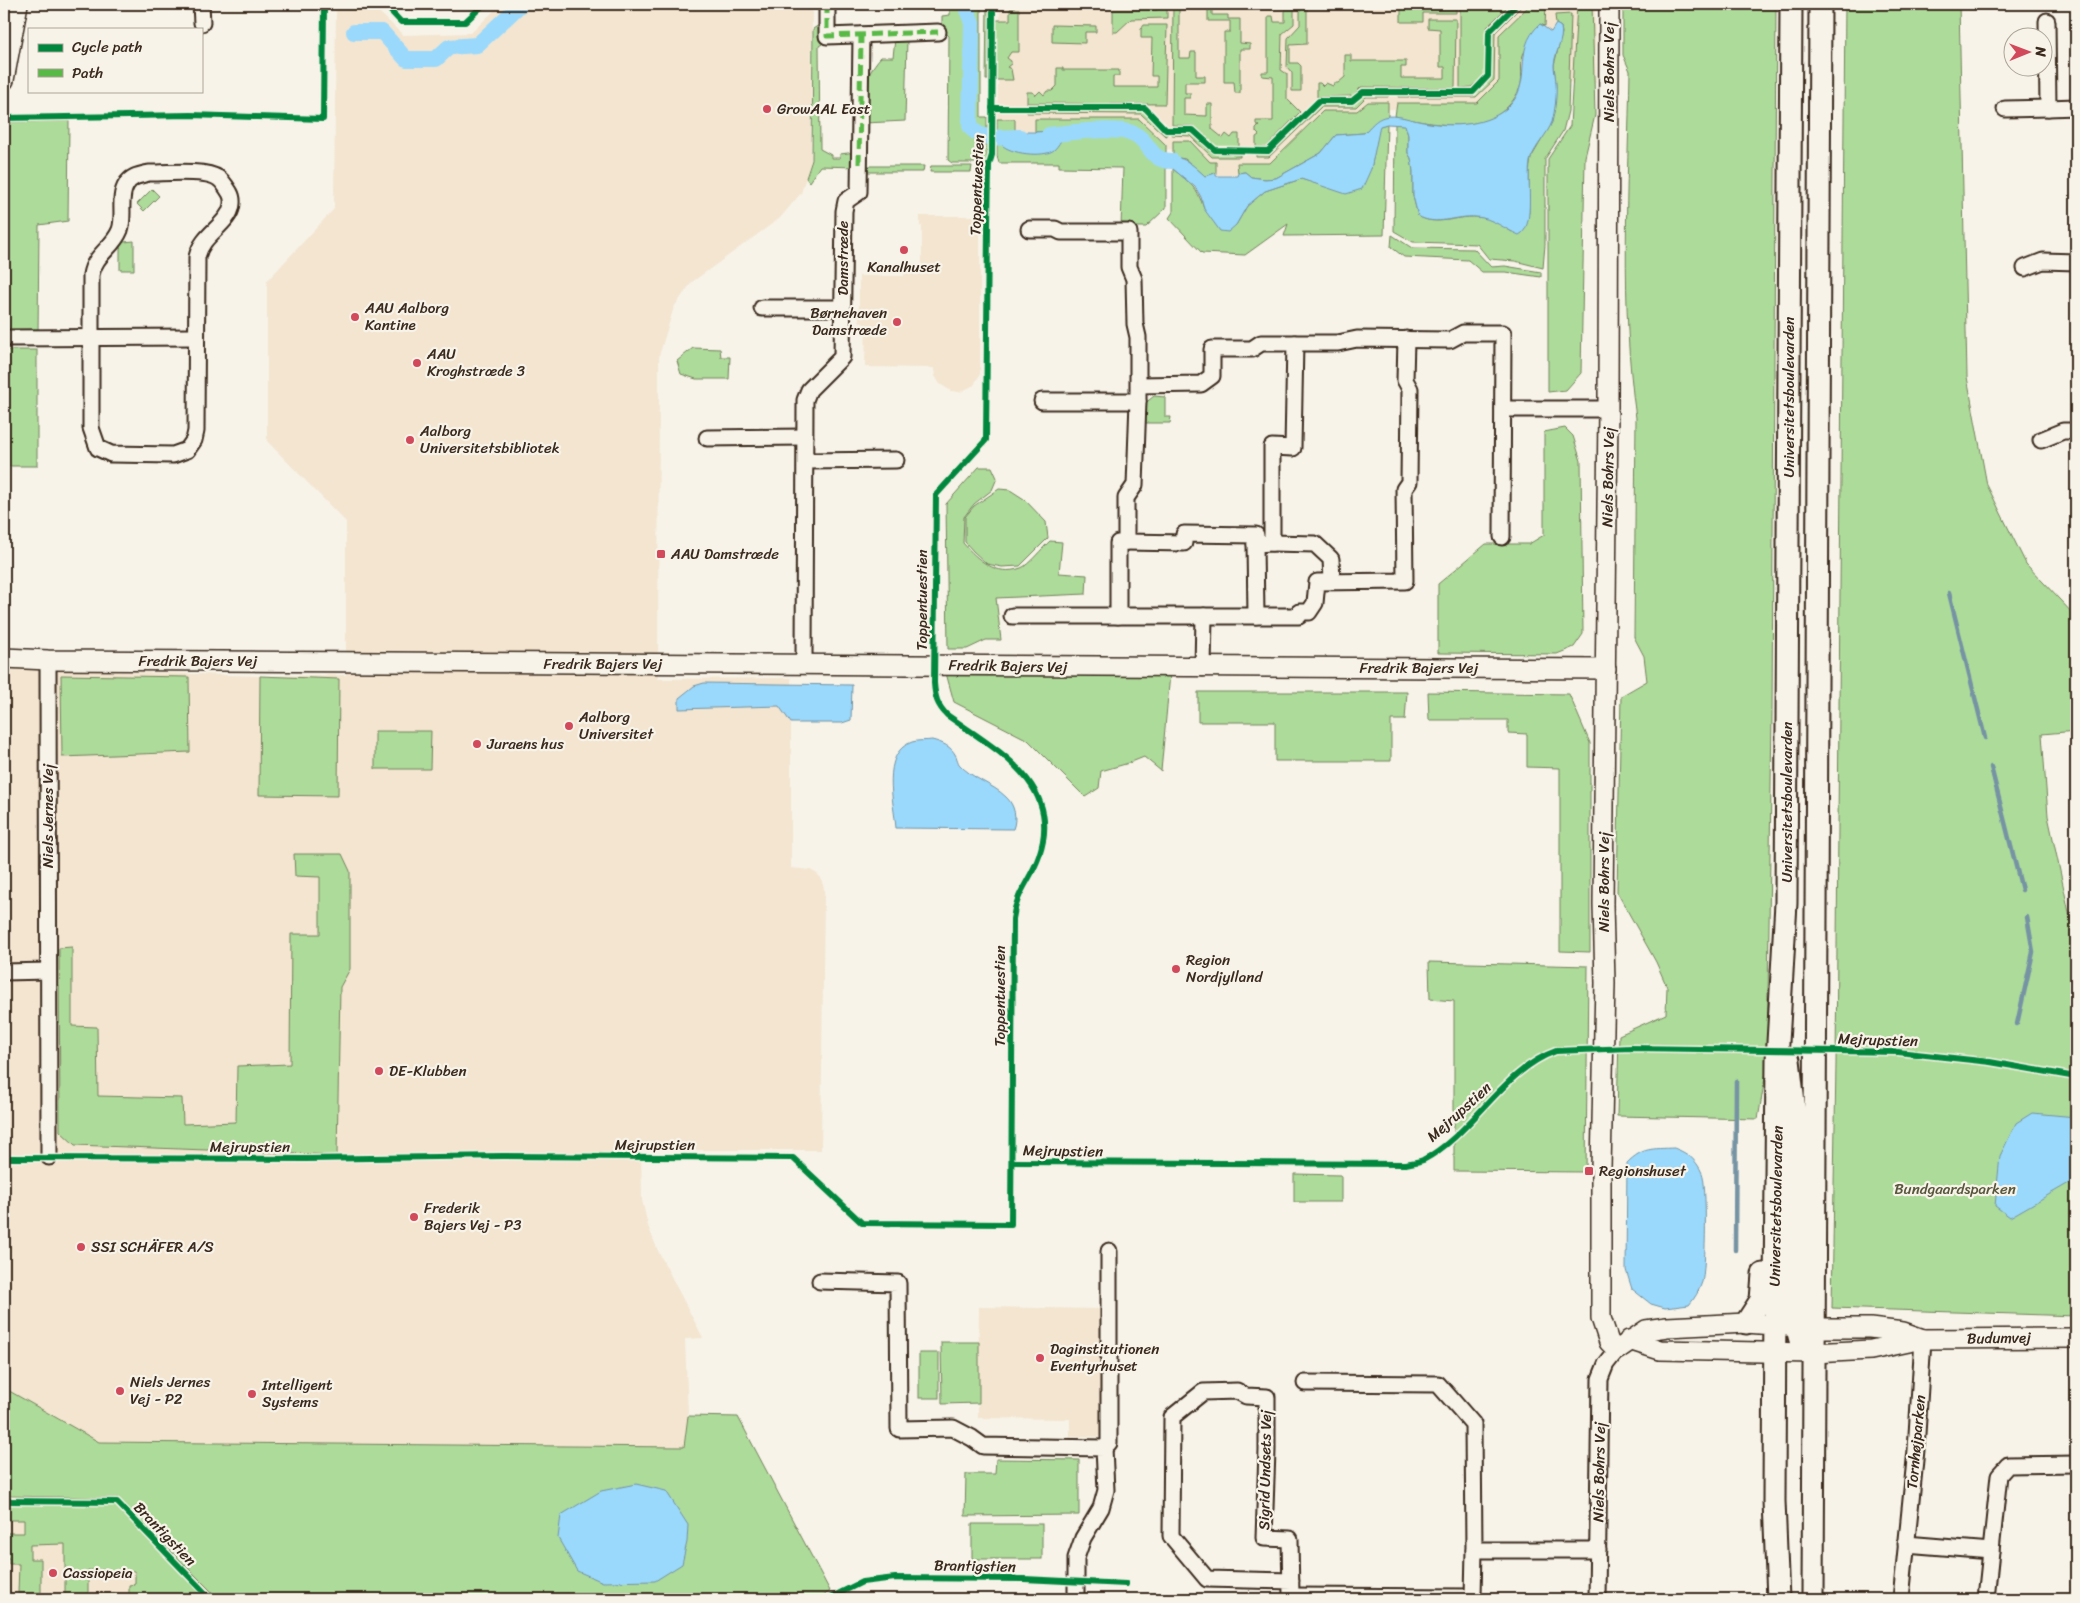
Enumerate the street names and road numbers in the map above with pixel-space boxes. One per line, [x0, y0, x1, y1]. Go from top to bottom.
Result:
street label: Niels Bohrs Vej [1596, 21, 1622, 122]
street label: Toppentuestien [962, 134, 992, 236]
street label: Damstræde [830, 220, 856, 296]
street label: Universitetsboulevarden [1776, 317, 1802, 477]
street label: Niels Bohrs Vej [1594, 426, 1622, 527]
street label: Toppentuestien [909, 549, 935, 651]
street label: Fredrik Bajers Vej [139, 648, 258, 674]
street label: Fredrik Bajers Vej [544, 651, 663, 677]
street label: Fredrik Bajers Vej [948, 652, 1068, 680]
street label: Fredrik Bajers Vej [1360, 655, 1479, 681]
street label: Universitetsboulevarden [1774, 722, 1800, 882]
street label: Niels Jernes Vej [35, 763, 61, 868]
street label: Niels Bohrs Vej [1591, 831, 1617, 932]
street label: Toppentuestien [987, 945, 1013, 1047]
street label: Mejrupstien [1837, 1026, 1919, 1054]
street label: Mejrupstien [1420, 1075, 1498, 1149]
street label: Universitetsboulevarden [1762, 1125, 1790, 1287]
street label: Mejrupstien [615, 1132, 695, 1158]
street label: Mejrupstien [210, 1134, 290, 1160]
street label: Mejrupstien [1023, 1137, 1103, 1165]
street label: Budumvej [1967, 1324, 2031, 1352]
street label: Tornhøjparken [1899, 1394, 1933, 1490]
street label: Sigrid Undsets Vej [1251, 1409, 1279, 1530]
street label: Niels Bohrs Vej [1585, 1421, 1613, 1522]
street label: Brantigstien [127, 1496, 203, 1572]
street label: Brantigstien [934, 1552, 1016, 1580]

